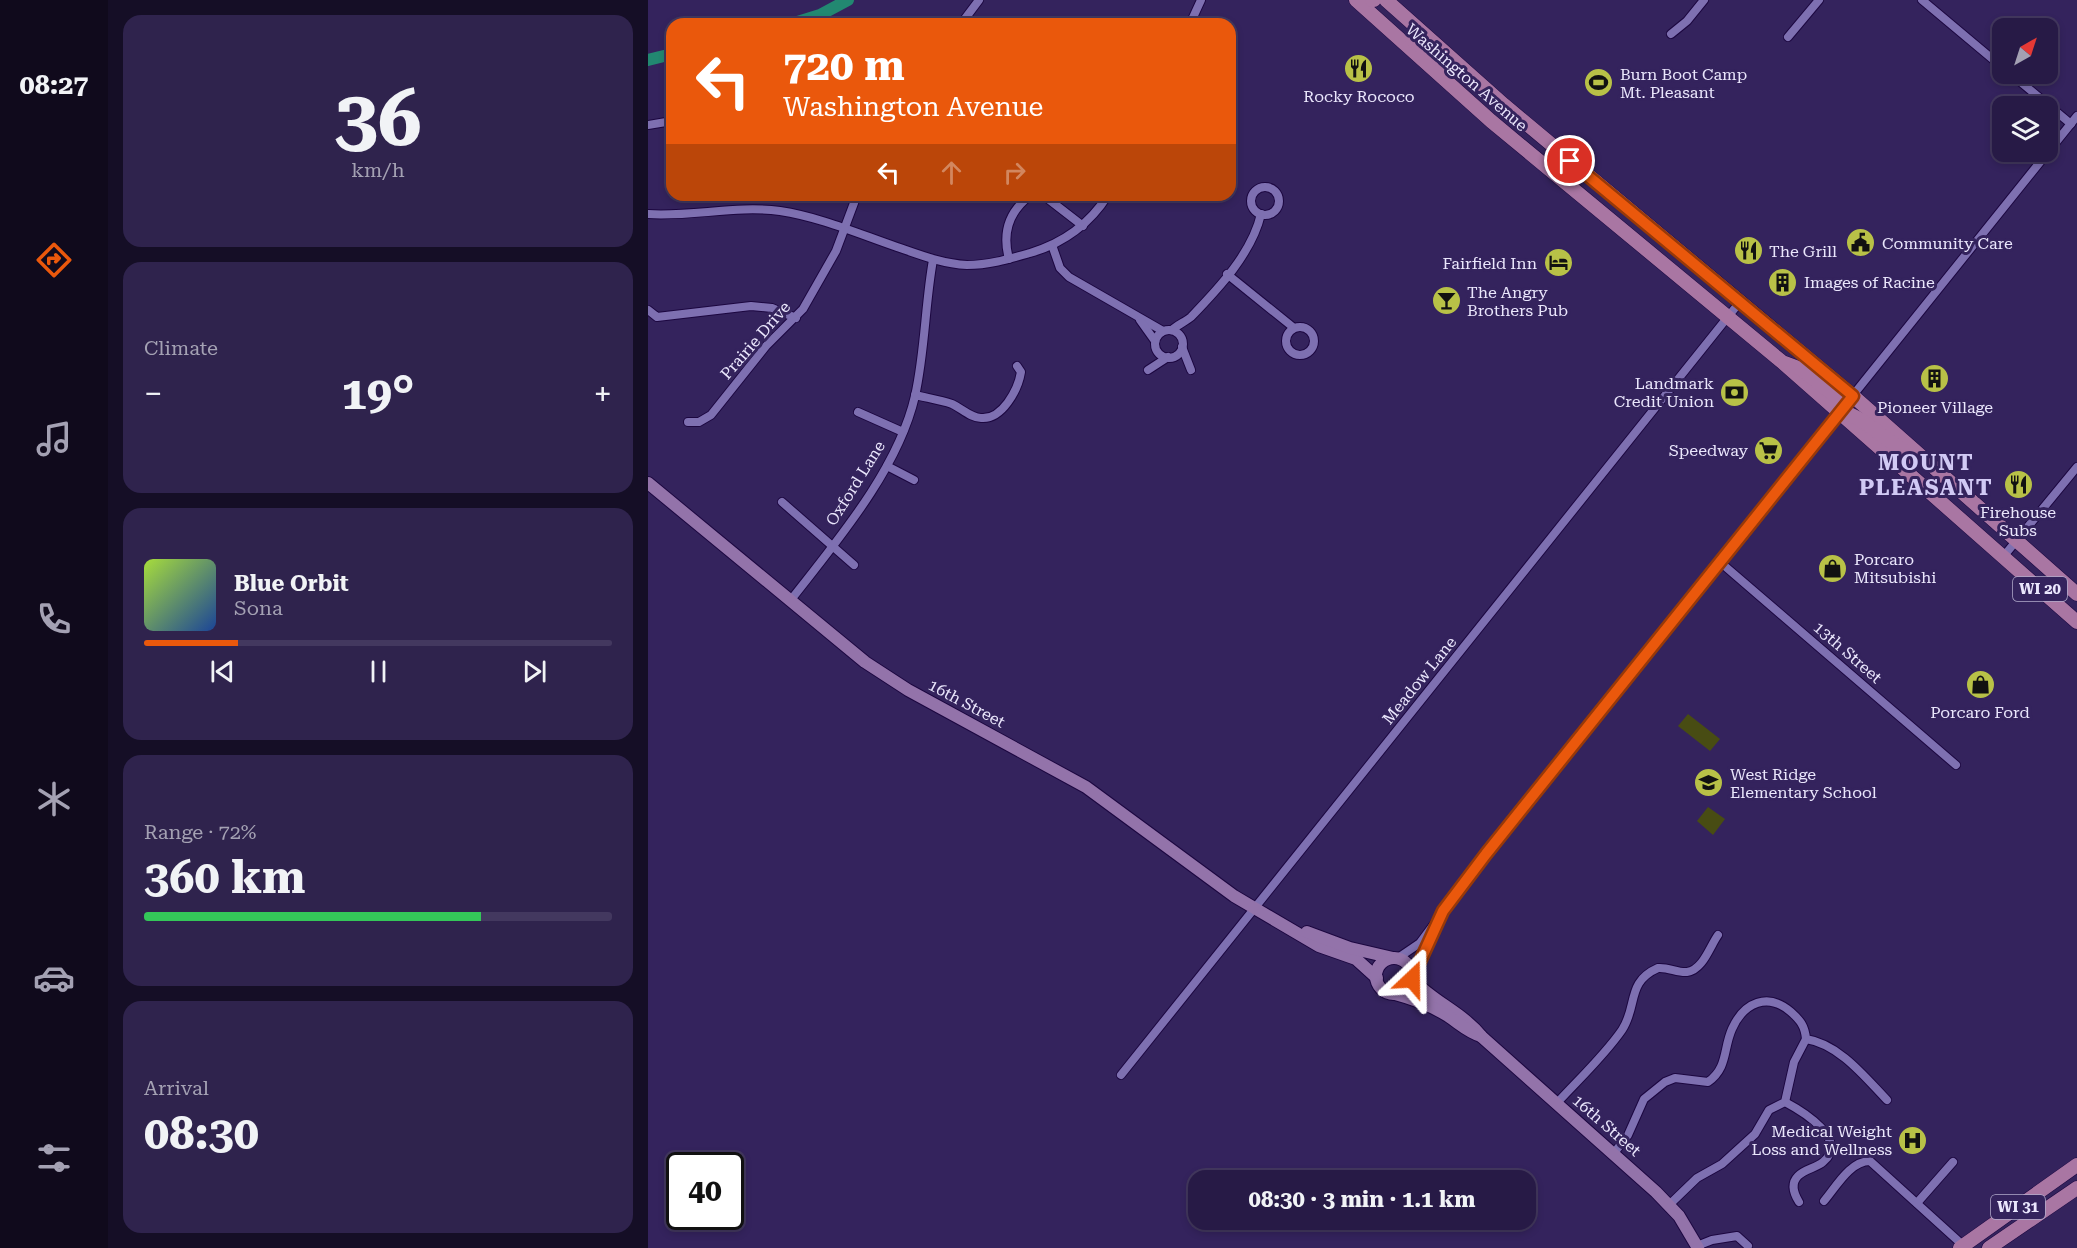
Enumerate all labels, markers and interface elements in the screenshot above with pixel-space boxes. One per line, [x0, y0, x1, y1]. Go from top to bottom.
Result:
north arrow [1992, 18, 2058, 84]
map controls [1992, 18, 2058, 162]
street label: Washington Avenue [1402, 20, 1531, 135]
text: 720 m [783, 41, 905, 90]
icon: left [684, 42, 762, 120]
restaurant icon: Rocky Rococo [1343, 52, 1375, 84]
place label: Burn Boot Camp Mt. Pleasant [1620, 65, 1747, 102]
sports icon: Burn Boot Camp Mt. Pleasant [1583, 67, 1615, 99]
text: 08:27 [20, 69, 88, 101]
text: 36 [334, 73, 422, 164]
place label: Rocky Rococo [1303, 87, 1415, 106]
text: Washington Avenue [783, 91, 1043, 123]
button: layers [1992, 96, 2058, 162]
pin [1544, 135, 1595, 186]
icon: arrive [1553, 144, 1586, 177]
icon: left [872, 156, 905, 189]
icon: ahead [935, 156, 968, 189]
icon: right [998, 156, 1031, 189]
text: km/h [351, 158, 405, 182]
public building icon: Community Care [1845, 227, 1877, 259]
place label: Community Care [1882, 234, 2013, 253]
restaurant icon: The Grill [1732, 235, 1764, 267]
icon: directions [33, 239, 75, 281]
place label: The Grill [1769, 242, 1837, 261]
hotel icon: Fairfield Inn [1542, 247, 1574, 279]
place label: Fairfield Inn [1443, 254, 1537, 273]
building icon: Images of Racine [1767, 266, 1799, 298]
place label: Images of Racine [1804, 273, 1935, 292]
place label: The Angry Brothers Pub [1467, 283, 1568, 320]
bar icon: The Angry Brothers Pub [1430, 285, 1462, 317]
street label: Prairie Drive [716, 297, 794, 383]
text: Climate [144, 336, 218, 360]
building icon: Pioneer Village [1919, 363, 1951, 395]
text: 19° [342, 367, 414, 420]
text: − [144, 374, 162, 413]
text: + [594, 374, 612, 413]
place label: Landmark Credit Union [1614, 374, 1714, 411]
bank icon: Landmark Credit Union [1719, 376, 1751, 408]
place label: Pioneer Village [1877, 398, 1993, 417]
icon: music [33, 418, 75, 460]
supermarket icon: Speedway [1753, 434, 1785, 466]
street label: Oxford Lane [822, 437, 889, 529]
place label: Speedway [1669, 441, 1749, 460]
district label: MOUNT PLEASANT [1859, 450, 1993, 500]
restaurant icon: Firehouse Subs [2002, 468, 2034, 500]
place label: Firehouse Subs [1980, 503, 2056, 540]
place label: Porcaro Mitsubishi [1854, 550, 1936, 587]
shop icon: Porcaro Mitsubishi [1817, 552, 1849, 584]
text: Blue Orbit [234, 571, 349, 596]
road number: WI 20 [2013, 577, 2067, 601]
text: Sona [234, 596, 283, 620]
icon: phone [33, 598, 75, 640]
street label: 13th Street [1810, 618, 1886, 687]
street label: Meadow Lane [1378, 633, 1461, 728]
icon: previous [206, 655, 239, 688]
icon: pause [362, 655, 395, 688]
icon: next [518, 655, 551, 688]
shop icon: Porcaro Ford [1964, 668, 1996, 700]
street label: 16th Street [925, 675, 1008, 732]
place label: Porcaro Ford [1930, 703, 2030, 722]
place label: West Ridge Elementary School [1730, 765, 1877, 802]
school or university icon: West Ridge Elementary School [1693, 767, 1725, 799]
icon: climate [33, 778, 75, 820]
text: Range · 72% [144, 820, 256, 844]
text: 360 km [144, 851, 305, 904]
position arrow [1380, 947, 1444, 1011]
icon: car [33, 957, 75, 999]
text: Arrival [144, 1076, 209, 1100]
street label: 16th Street [1569, 1091, 1645, 1160]
text: 08:30 [144, 1107, 259, 1160]
place label: Medical Weight Loss and Wellness [1751, 1122, 1892, 1159]
hospital icon: Medical Weight Loss and Wellness [1897, 1124, 1929, 1156]
icon: filters [33, 1137, 75, 1179]
speed limit sign: 40 [666, 1152, 744, 1230]
text: 08:30 · 3 min · 1.1 km [1249, 1187, 1475, 1212]
road number: WI 31 [1991, 1195, 2045, 1219]

